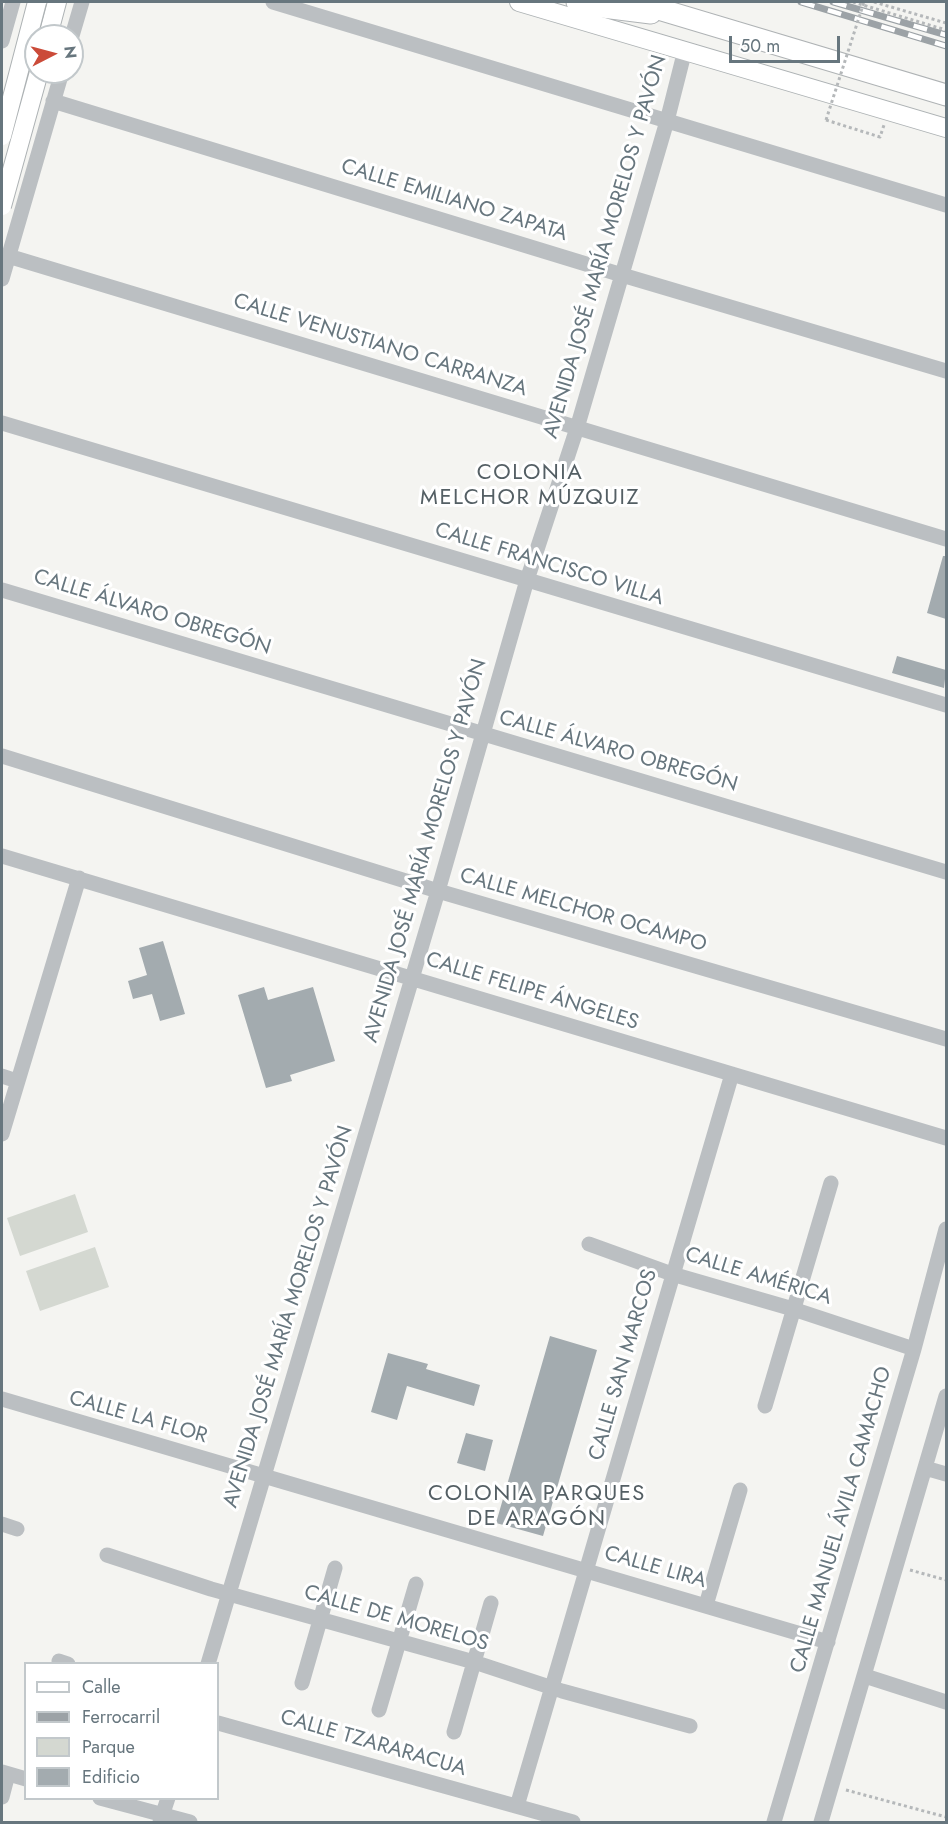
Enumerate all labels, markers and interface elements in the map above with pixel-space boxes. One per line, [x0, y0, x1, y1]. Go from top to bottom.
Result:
north arrow [24, 24, 84, 84]
scale bar [732, 24, 843, 62]
text: 50 m [740, 33, 780, 59]
text: N [58, 45, 83, 60]
street label: AVENIDA JOSÉ MARÍA MORELOS Y PAVÓN [539, 52, 673, 442]
street label: CALLE EMILIANO ZAPATA [338, 155, 570, 247]
street label: CALLE VENUSTIANO CARRANZA [230, 289, 530, 403]
district label: COLONIA MELCHOR MÚZQUIZ [420, 461, 640, 512]
street label: CALLE FRANCISCO VILLA [432, 518, 666, 612]
street label: CALLE ÁLVARO OBREGÓN [30, 565, 274, 661]
street label: AVENIDA JOSÉ MARÍA MORELOS Y PAVÓN [359, 656, 493, 1046]
street label: CALLE ÁLVARO OBREGÓN [496, 706, 740, 798]
street label: CALLE MELCHOR OCAMPO [457, 864, 709, 958]
street label: CALLE FELIPE ÁNGELES [423, 948, 641, 1036]
street label: AVENIDA JOSÉ MARÍA MORELOS Y PAVÓN [219, 1123, 359, 1511]
street label: CALLE AMÉRICA [682, 1243, 834, 1311]
street label: CALLE SAN MARCOS [585, 1266, 663, 1464]
street label: CALLE MANUEL ÁVILA CAMACHO [786, 1364, 898, 1676]
street label: CALLE LA FLOR [66, 1386, 210, 1450]
district label: COLONIA PARQUES DE ARAGÓN [428, 1482, 646, 1534]
street label: CALLE LIRA [601, 1541, 709, 1595]
street label: CALLE DE MORELOS [301, 1581, 491, 1657]
legend [24, 1662, 219, 1800]
text: Calle [82, 1674, 121, 1700]
text: Ferrocarril [82, 1704, 160, 1730]
street label: CALLE TZARARACUA [277, 1705, 469, 1783]
text: Parque [82, 1734, 135, 1760]
text: Edificio [82, 1764, 140, 1790]

